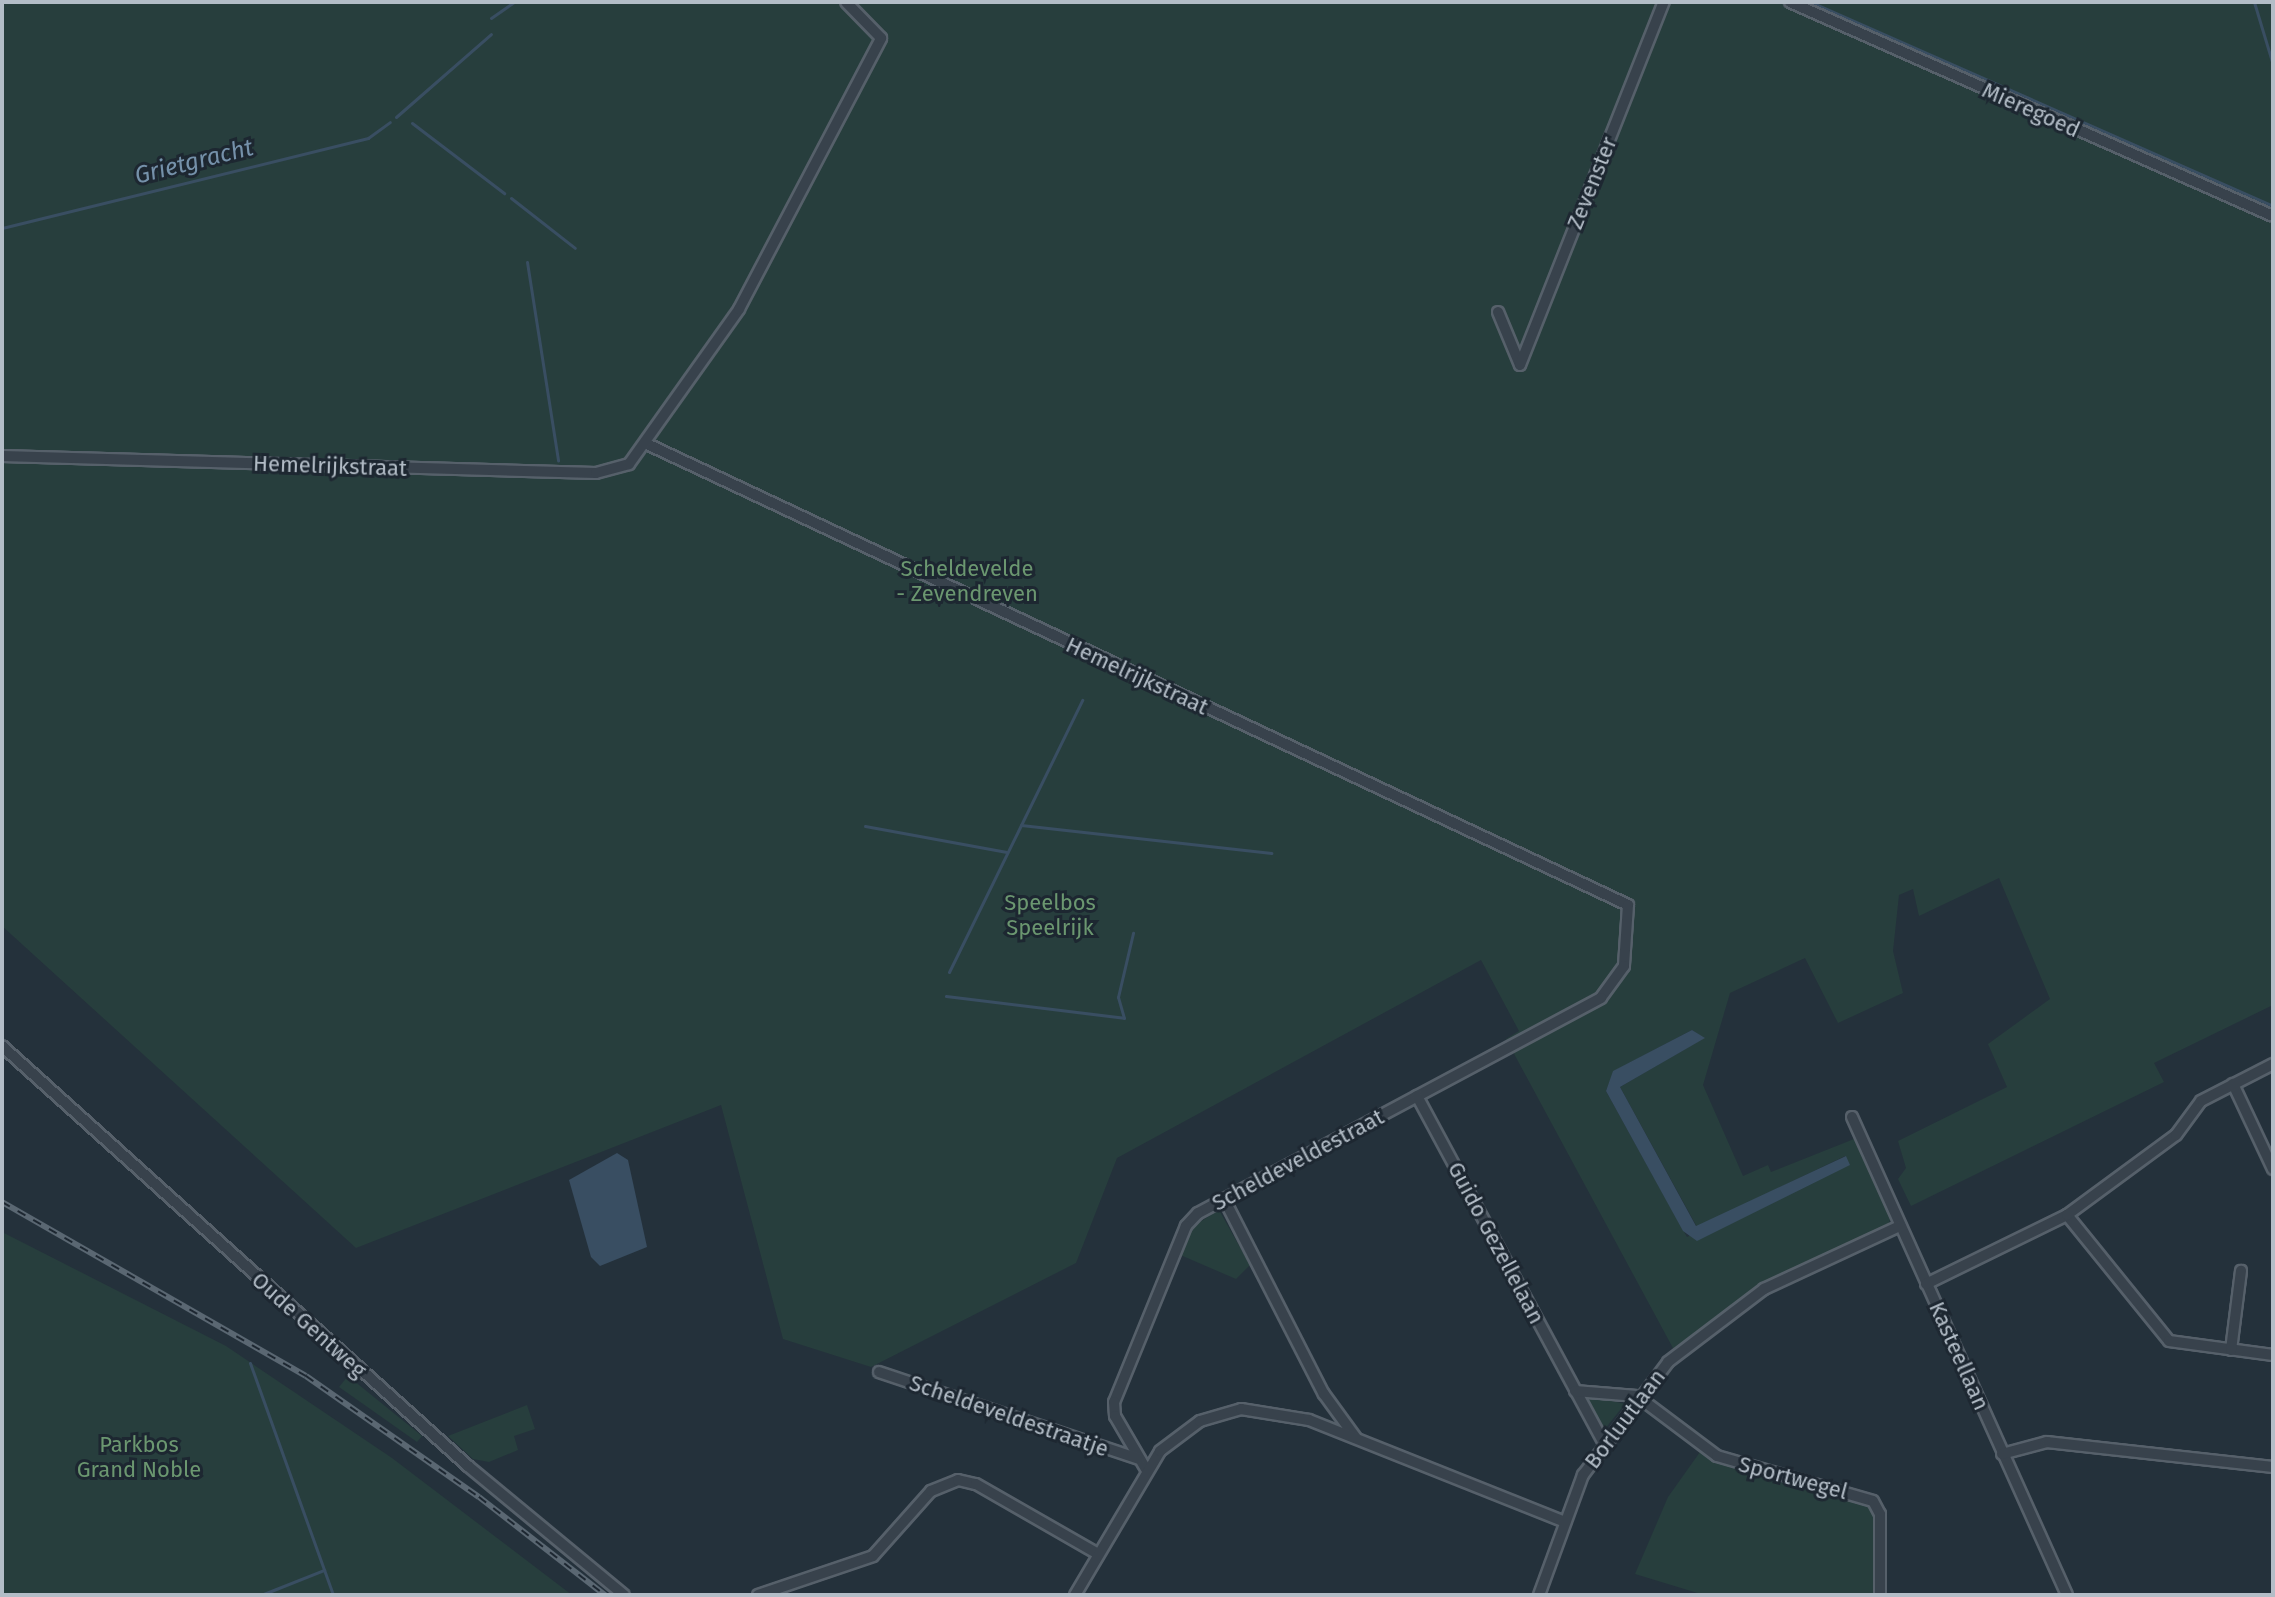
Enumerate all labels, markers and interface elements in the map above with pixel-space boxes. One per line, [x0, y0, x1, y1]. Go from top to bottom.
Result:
street label: Mieregoed [1978, 77, 2084, 143]
water label: Grietgracht [132, 133, 256, 191]
street label: Zevenster [1562, 133, 1622, 233]
street label: Hemelrijkstraat [253, 450, 407, 482]
park label: Scheldevelde - Zevendreven [896, 555, 1038, 606]
street label: Hemelrijkstraat [1062, 632, 1212, 720]
park label: Speelbos Speelrijk [1004, 889, 1096, 940]
street label: Scheldeveldestraat [1208, 1104, 1388, 1216]
street label: Guido Gezellelaan [1442, 1157, 1550, 1329]
street label: Oude Gentweg [246, 1267, 372, 1383]
street label: Kasteellaan [1923, 1298, 1995, 1414]
street label: Borluutlaan [1579, 1364, 1671, 1474]
street label: Scheldeveldestraatje [906, 1370, 1112, 1462]
park label: Parkbos Grand Noble [77, 1431, 201, 1482]
street label: Sportwegel [1736, 1451, 1850, 1505]

